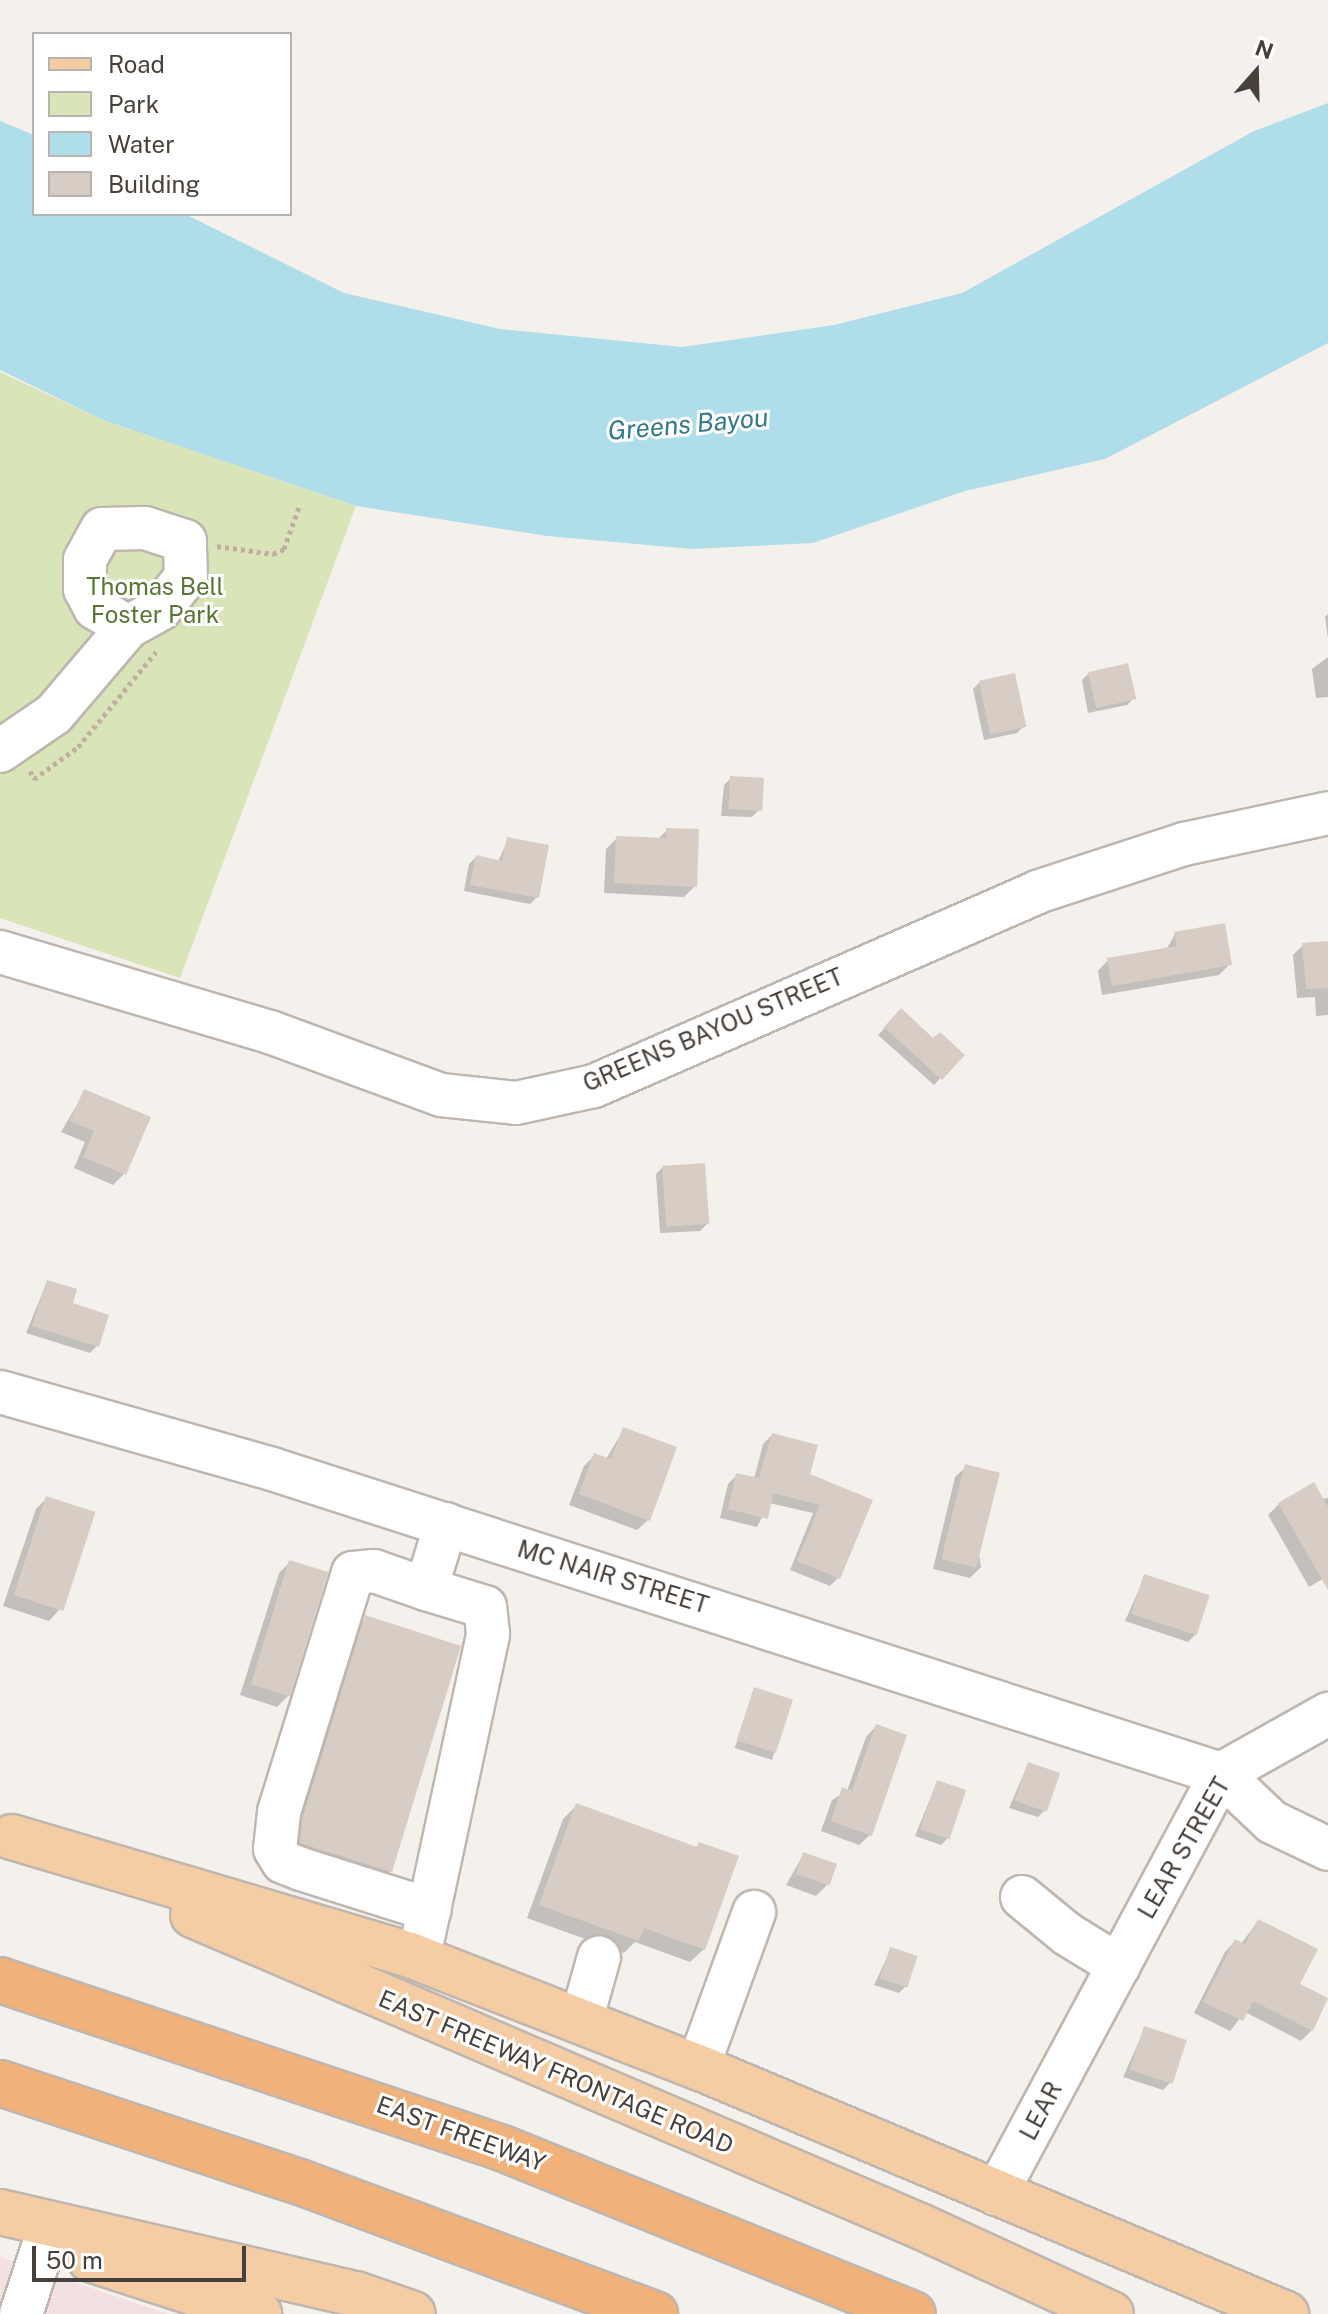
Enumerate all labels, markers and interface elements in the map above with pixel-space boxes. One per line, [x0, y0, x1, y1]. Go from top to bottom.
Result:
legend [32, 32, 292, 216]
north arrow [1216, 32, 1296, 112]
text: N [1252, 34, 1277, 65]
text: Road [108, 50, 165, 78]
text: Park [108, 90, 159, 118]
text: Water [108, 130, 175, 158]
text: Building [108, 170, 200, 198]
water label: Greens Bayou [606, 401, 770, 447]
park label: Thomas Bell Foster Park [86, 573, 224, 629]
street label: GREENS BAYOU STREET [579, 962, 847, 1098]
street label: MC NAIR STREET [514, 1534, 712, 1620]
street label: LEAR STREET [1132, 1772, 1236, 1924]
street label: EAST FREEWAY FRONTAGE ROAD [374, 1984, 738, 2160]
street label: LEAR [1014, 2077, 1068, 2145]
street label: EAST FREEWAY [373, 2090, 549, 2178]
scale bar [36, 2230, 250, 2280]
text: 50 m [46, 2246, 103, 2274]

